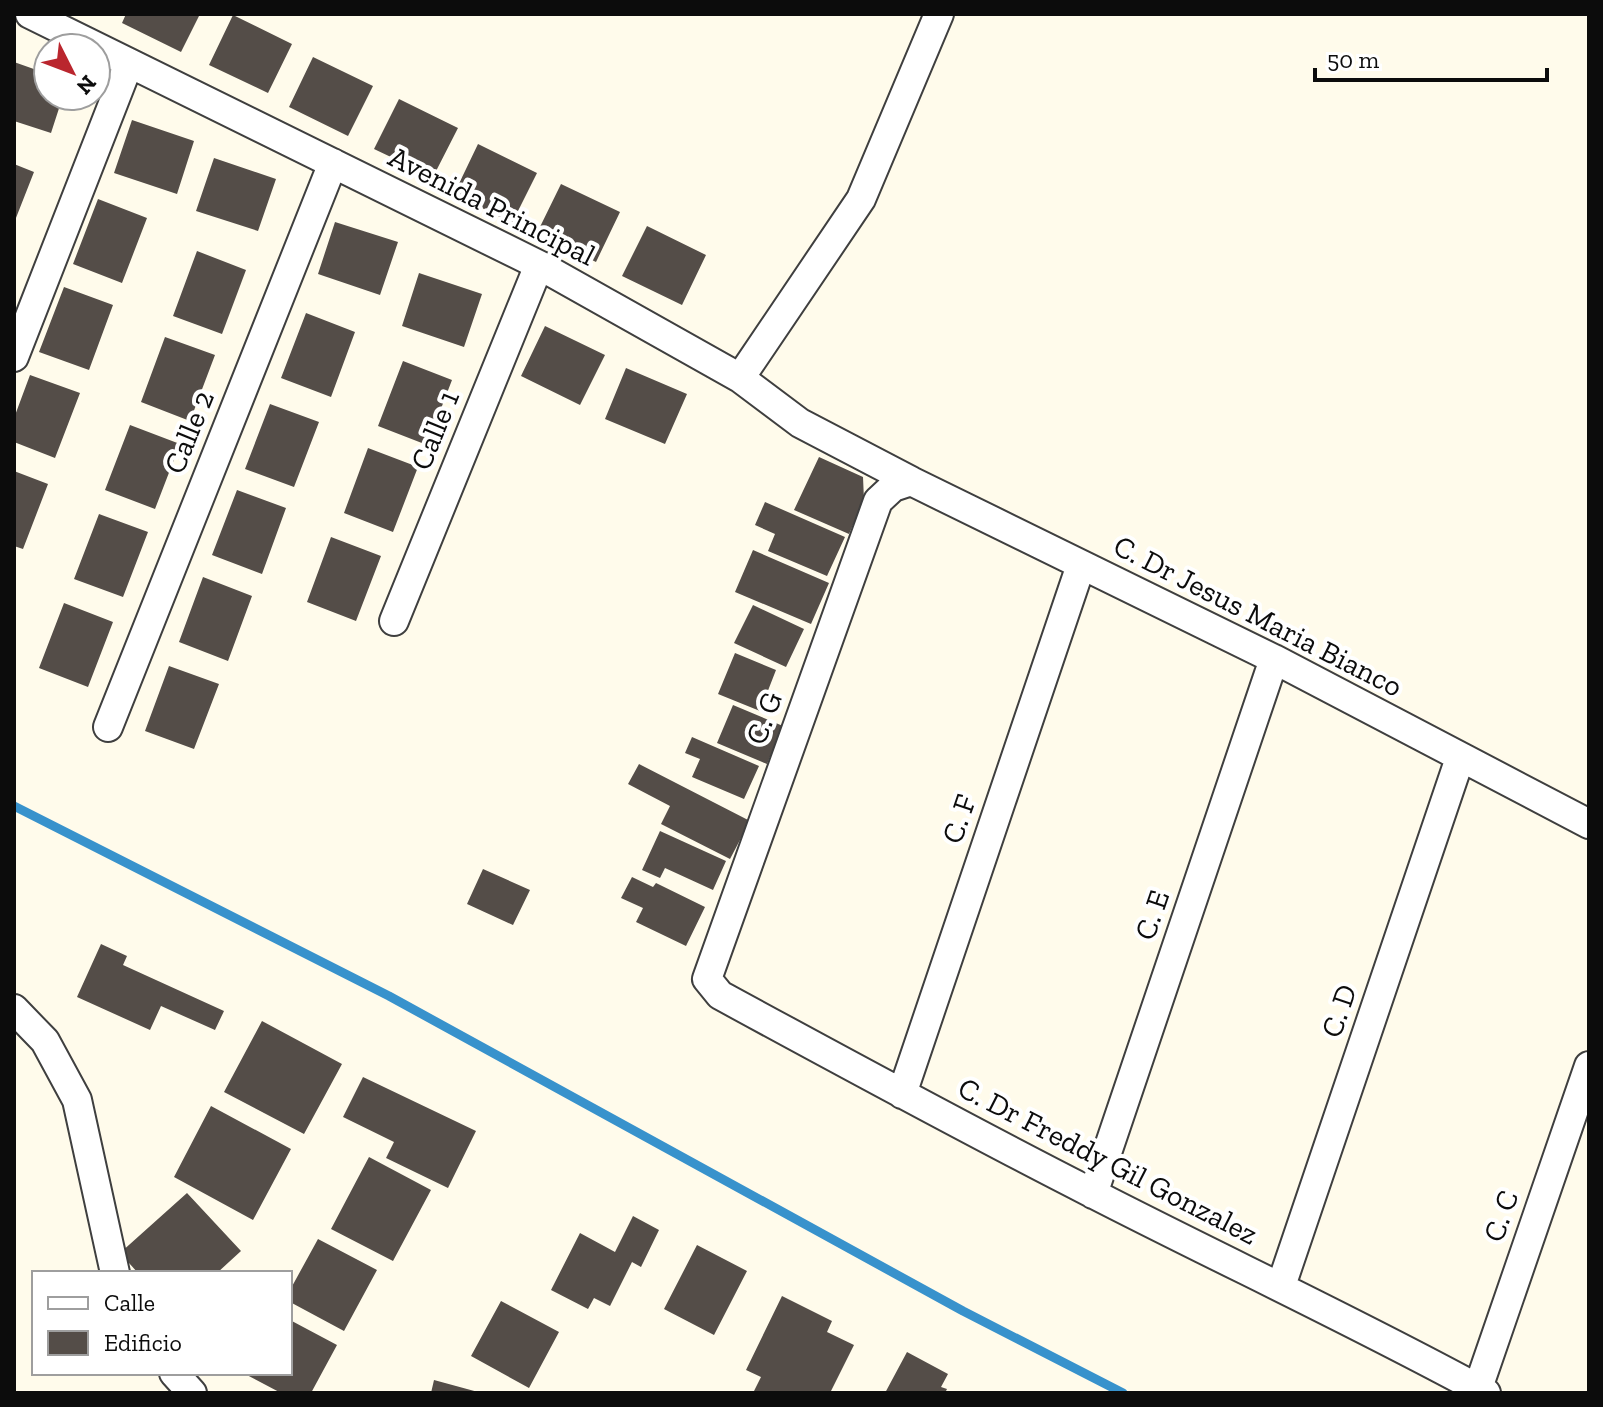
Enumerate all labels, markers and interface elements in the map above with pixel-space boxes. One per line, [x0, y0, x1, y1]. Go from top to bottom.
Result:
north arrow [32, 32, 112, 112]
scale bar [1315, 32, 1547, 82]
text: 50 m [1327, 45, 1380, 74]
text: N [71, 70, 102, 100]
street label: Avenida Principal [383, 138, 601, 274]
street label: Calle 2 [156, 385, 222, 479]
street label: Calle 1 [403, 385, 467, 475]
street label: C. Dr Jesus Maria Bianco [1108, 527, 1408, 705]
street label: C. G [738, 687, 790, 749]
street label: C. F [934, 790, 984, 848]
street label: C. E [1127, 885, 1177, 945]
street label: C. D [1313, 980, 1365, 1042]
street label: C. Dr Freddy Gil Gonzalez [952, 1070, 1264, 1252]
street label: C. C [1476, 1186, 1526, 1246]
legend [32, 1271, 292, 1375]
text: Calle [104, 1288, 155, 1317]
text: Edificio [104, 1328, 182, 1357]

